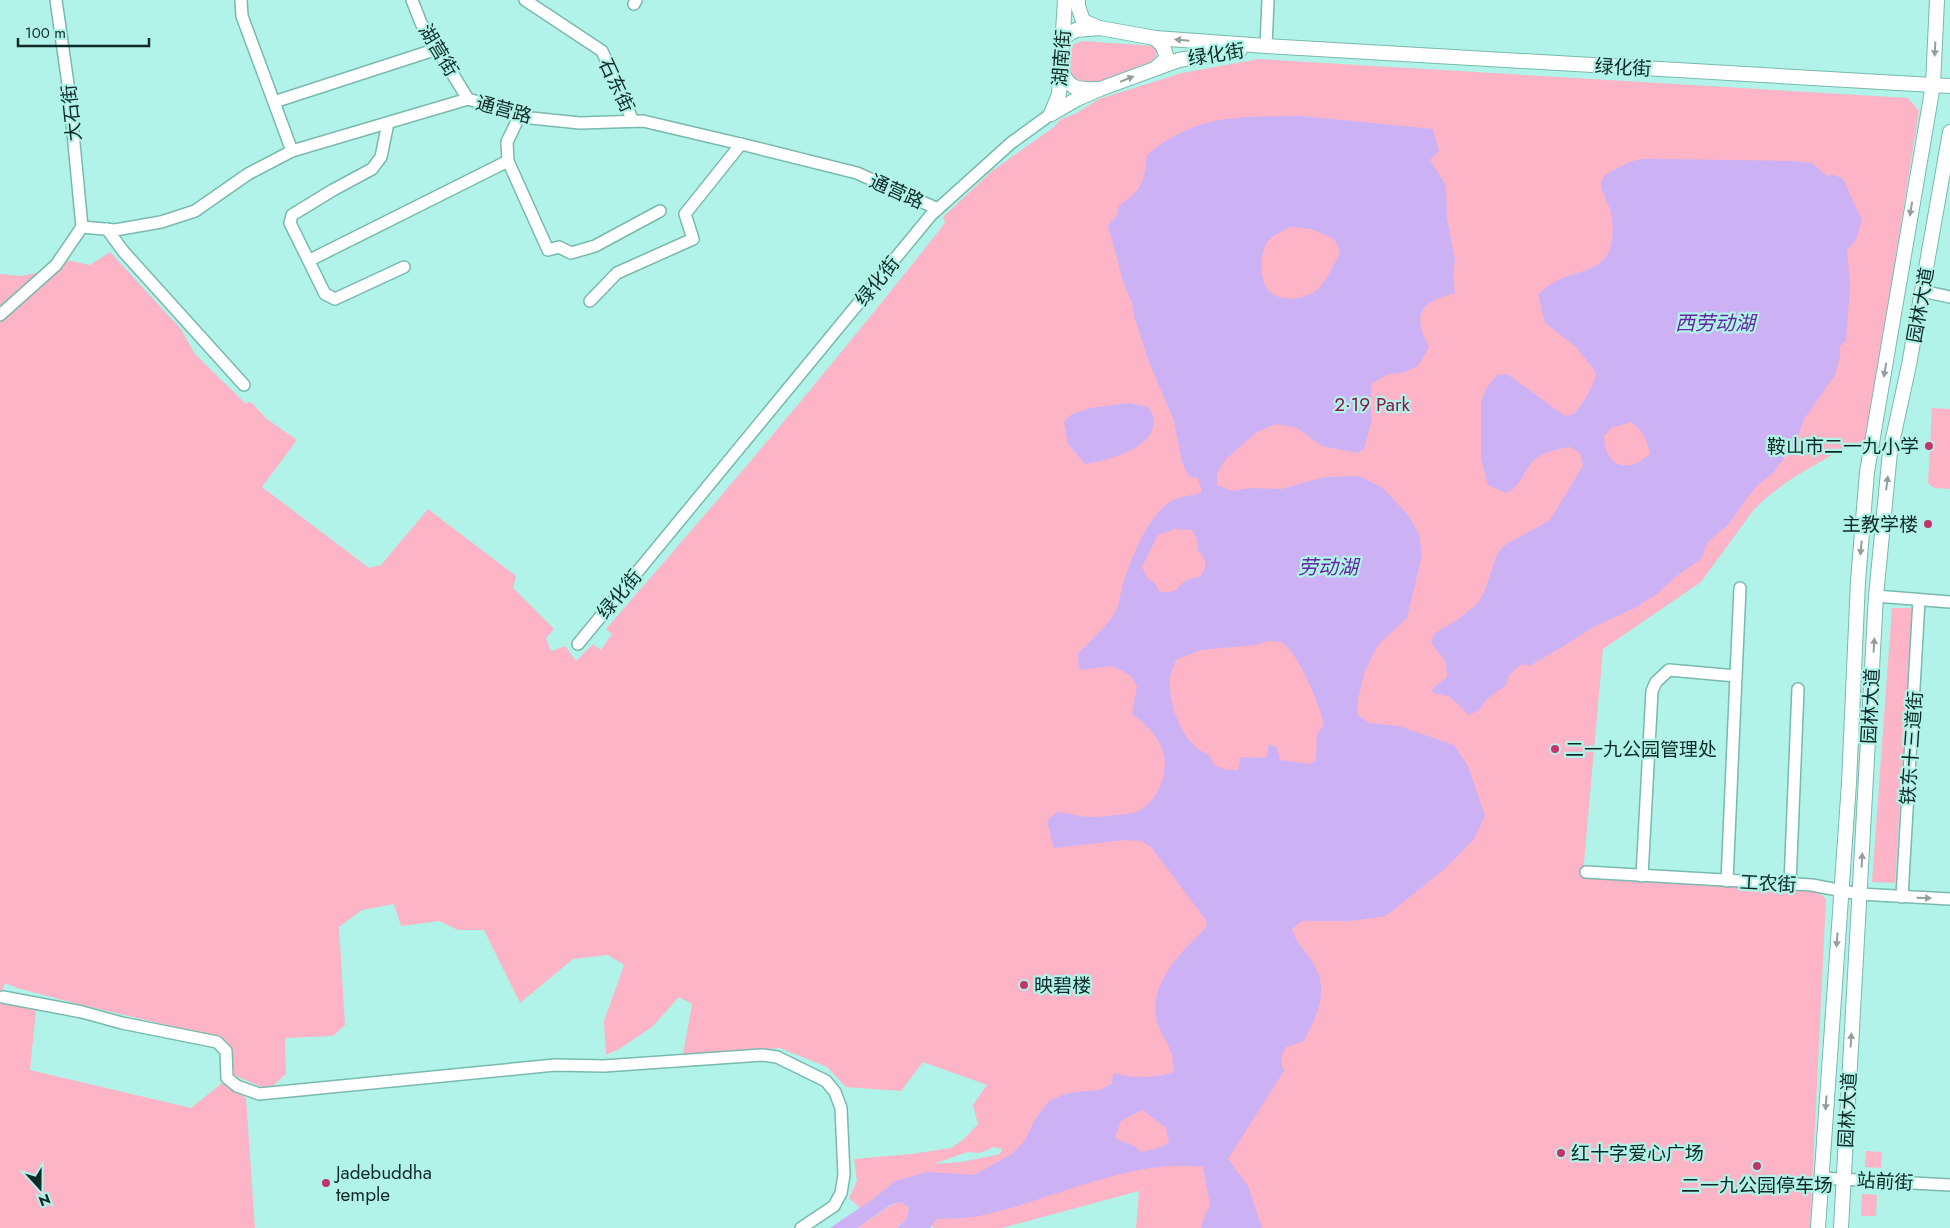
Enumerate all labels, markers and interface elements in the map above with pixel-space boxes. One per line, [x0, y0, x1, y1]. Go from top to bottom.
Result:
scale bar [18, 15, 149, 47]
street label: 湖营街 [412, 19, 465, 82]
text: 100 m [25, 22, 66, 44]
street label: 湖南街 [1046, 29, 1077, 87]
one-way arrow [1174, 35, 1190, 43]
street label: 绿化街 [1186, 37, 1246, 72]
one-way arrow [1931, 41, 1939, 57]
street label: 绿化街 [1594, 53, 1652, 82]
street label: 石东街 [592, 54, 641, 117]
one-way arrow [1120, 75, 1135, 83]
street label: 大石街 [55, 83, 88, 143]
street label: 通营路 [473, 89, 535, 130]
street label: 通营路 [865, 168, 928, 215]
one-way arrow [1907, 202, 1915, 218]
street label: 绿化街 [849, 251, 906, 312]
street label: 园林大道 [1901, 265, 1940, 345]
water label: 西劳动湖 [1675, 309, 1758, 338]
one-way arrow [1881, 362, 1889, 377]
park label: 2·19 Park [1334, 391, 1410, 418]
place label: 鞍山市二一九小学 [1767, 433, 1919, 460]
marker: 鞍山市二一九小学 [1923, 440, 1935, 452]
one-way arrow [1883, 475, 1891, 491]
place label: 主教学楼 [1842, 511, 1918, 538]
marker: 主教学楼 [1922, 518, 1934, 530]
one-way arrow [1857, 540, 1865, 556]
water label: 劳动湖 [1298, 553, 1361, 582]
street label: 绿化街 [591, 564, 648, 625]
one-way arrow [1870, 637, 1878, 653]
street label: 园林大道 [1855, 667, 1886, 745]
street label: 铁东十三道街 [1894, 690, 1929, 806]
place label: 二一九公园管理处 [1565, 736, 1717, 763]
marker: 二一九公园管理处 [1549, 743, 1561, 755]
one-way arrow [1858, 852, 1866, 868]
street label: 工农街 [1739, 869, 1797, 898]
one-way arrow [1916, 895, 1932, 903]
one-way arrow [1833, 933, 1841, 949]
place label: 映碧楼 [1034, 972, 1091, 999]
marker: 映碧楼 [1018, 979, 1030, 991]
one-way arrow [1848, 1031, 1856, 1047]
street label: 园林大道 [1832, 1071, 1863, 1149]
one-way arrow [1822, 1095, 1830, 1111]
place label: 红十字爱心广场 [1571, 1140, 1704, 1167]
marker: 红十字爱心广场 [1555, 1147, 1567, 1159]
place label: Jadebuddha temple [333, 1159, 432, 1208]
marker: 二一九公园停车场 [1751, 1160, 1763, 1172]
north arrow [15, 1163, 65, 1213]
street label: 站前街 [1856, 1167, 1914, 1196]
place label: 二一九公园停车场 [1681, 1172, 1833, 1199]
marker: Jadebuddha temple [320, 1177, 332, 1189]
text: N [36, 1189, 53, 1211]

